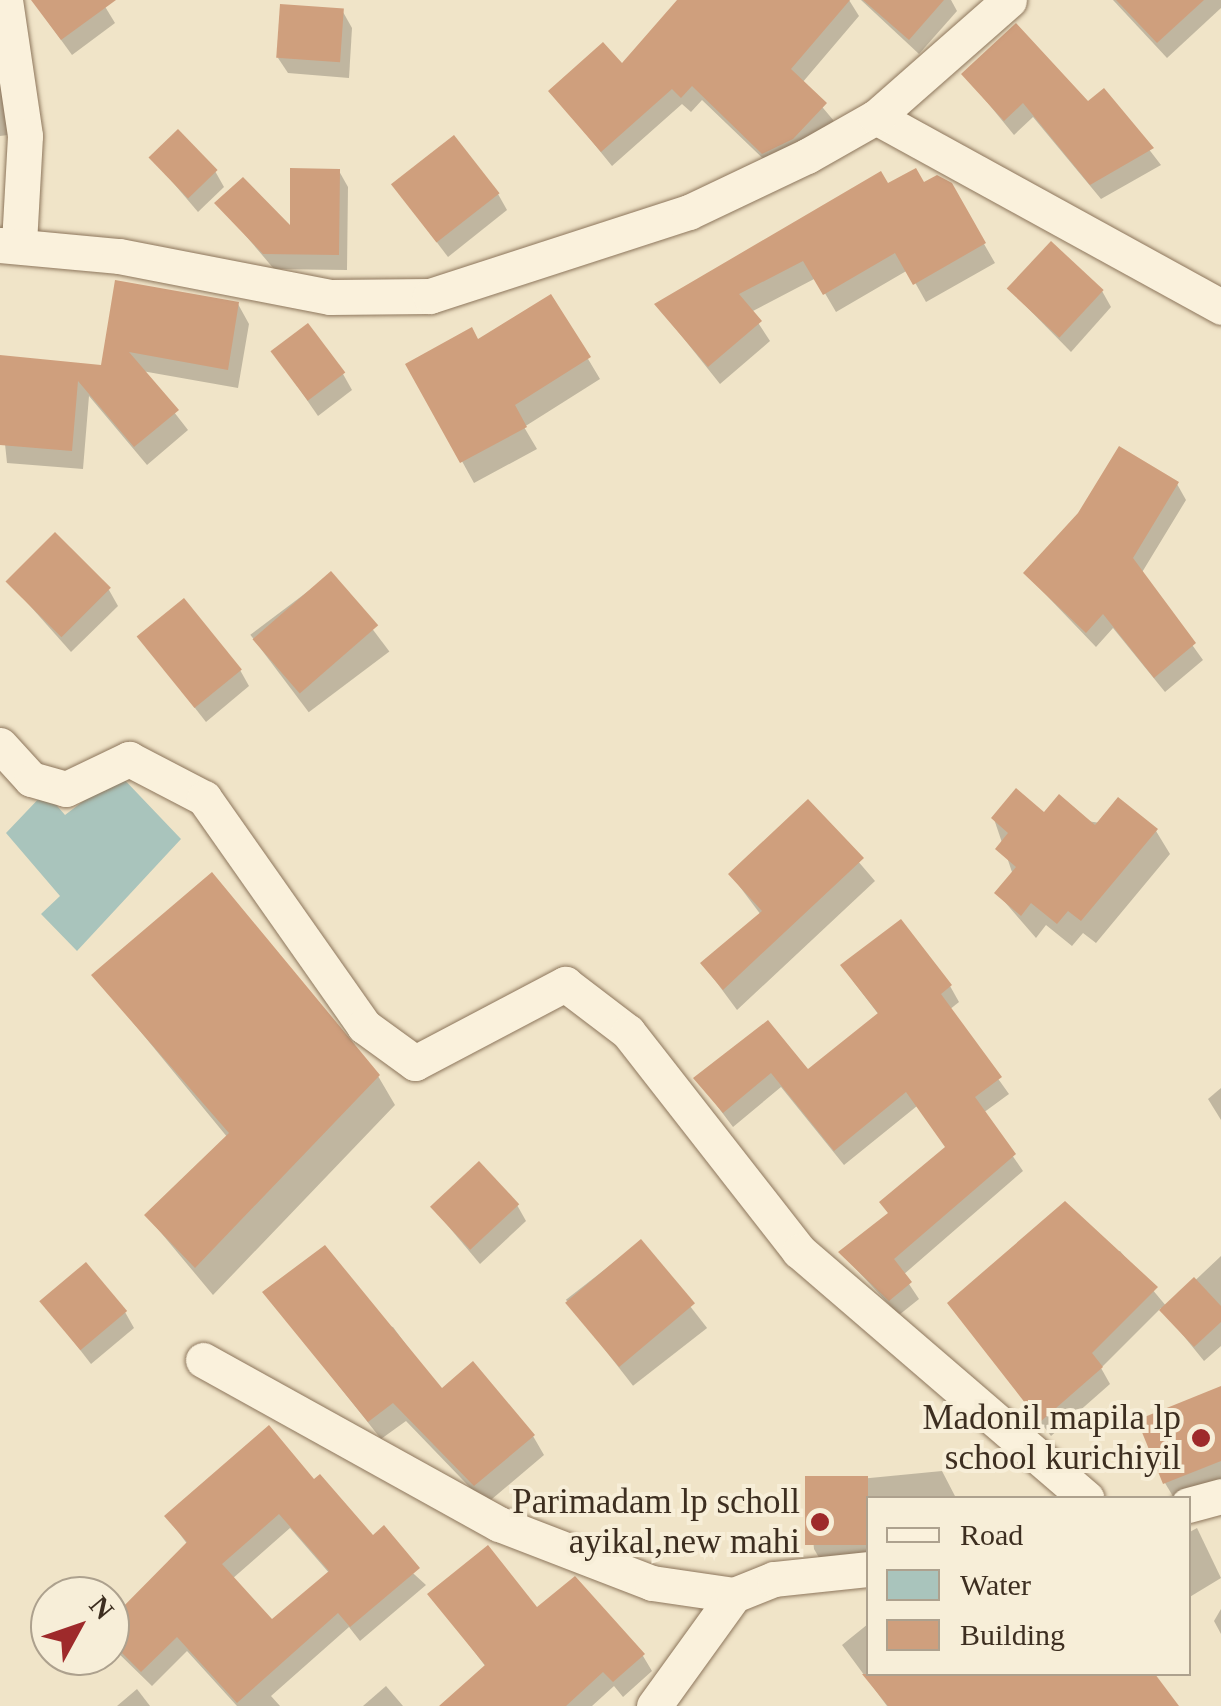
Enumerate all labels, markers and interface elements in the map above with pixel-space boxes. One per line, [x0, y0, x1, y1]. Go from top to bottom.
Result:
place label: Madonil mapila lp school kurichiyil [922, 1397, 1181, 1479]
marker: Madonil mapila lp school kurichiyil [1190, 1427, 1212, 1449]
place label: Parimadam lp scholl ayikal,new mahi [512, 1481, 800, 1563]
legend [866, 1496, 1191, 1676]
marker: Parimadam lp scholl ayikal,new mahi [809, 1511, 831, 1533]
text: Road [960, 1518, 1023, 1551]
text: Water [960, 1568, 1031, 1601]
north arrow [30, 1576, 130, 1676]
text: N [83, 1590, 120, 1625]
text: Building [960, 1618, 1065, 1651]

